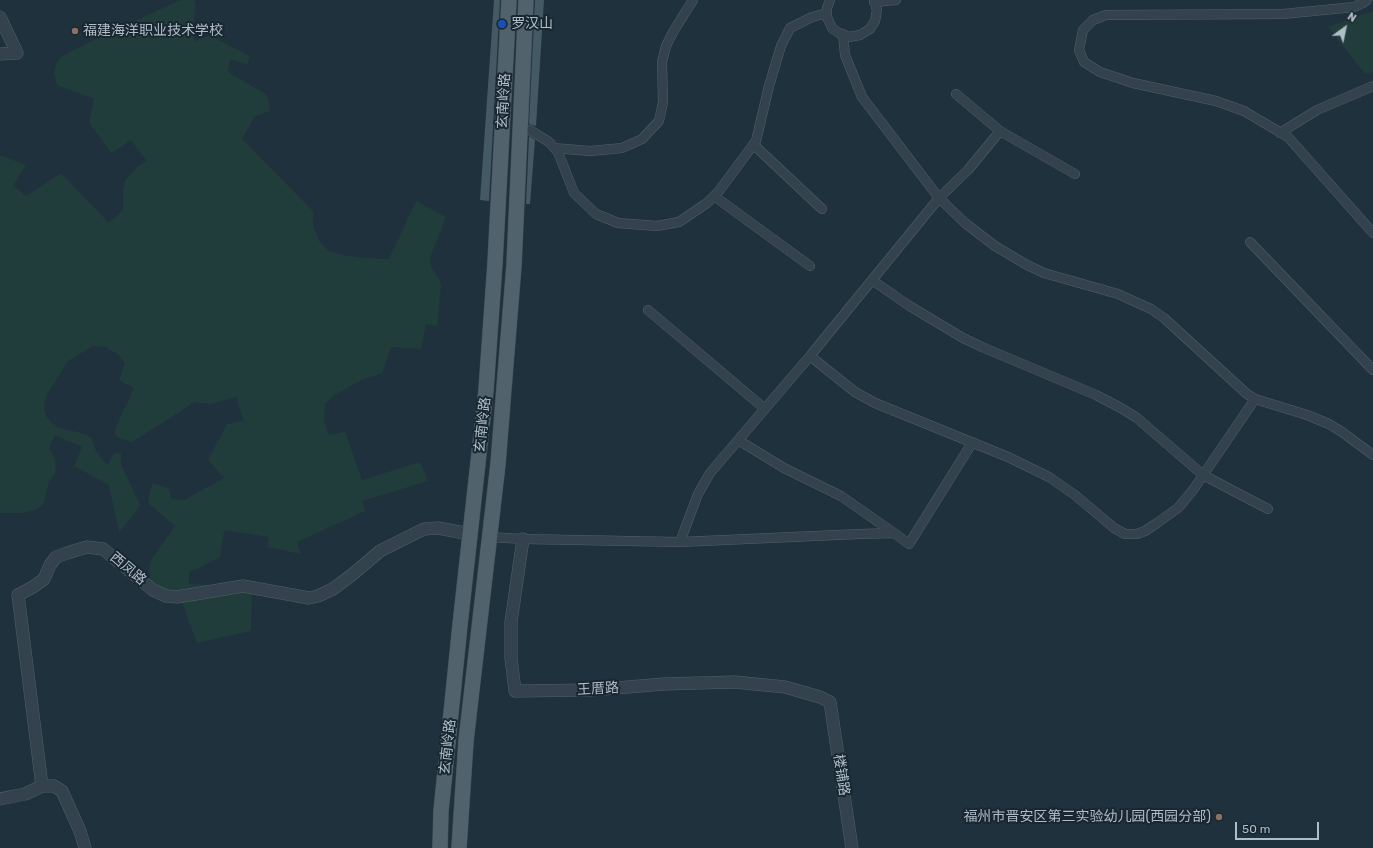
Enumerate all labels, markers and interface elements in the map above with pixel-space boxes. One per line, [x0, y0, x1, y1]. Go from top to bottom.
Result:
north arrow [1325, 8, 1365, 48]
text: N [1345, 10, 1359, 25]
place label: 罗汉山 [511, 16, 553, 32]
marker: 罗汉山 [496, 18, 508, 30]
place label: 福建海洋职业技术学校 [83, 23, 223, 39]
marker: 福建海洋职业技术学校 [70, 26, 80, 36]
street label: 玄南岭路 [494, 73, 514, 129]
street label: 玄南岭路 [472, 396, 494, 454]
street label: 西凤路 [107, 549, 149, 589]
street label: 王厝路 [577, 680, 619, 698]
street label: 玄南岭路 [437, 718, 459, 776]
street label: 楼铺路 [829, 753, 853, 797]
place label: 福州市晋安区第三实验幼儿园(西园分部) [964, 809, 1211, 825]
marker: 福州市晋安区第三实验幼儿园(西园分部) [1214, 812, 1224, 822]
scale bar [1237, 814, 1321, 840]
text: 50 m [1242, 822, 1270, 836]

